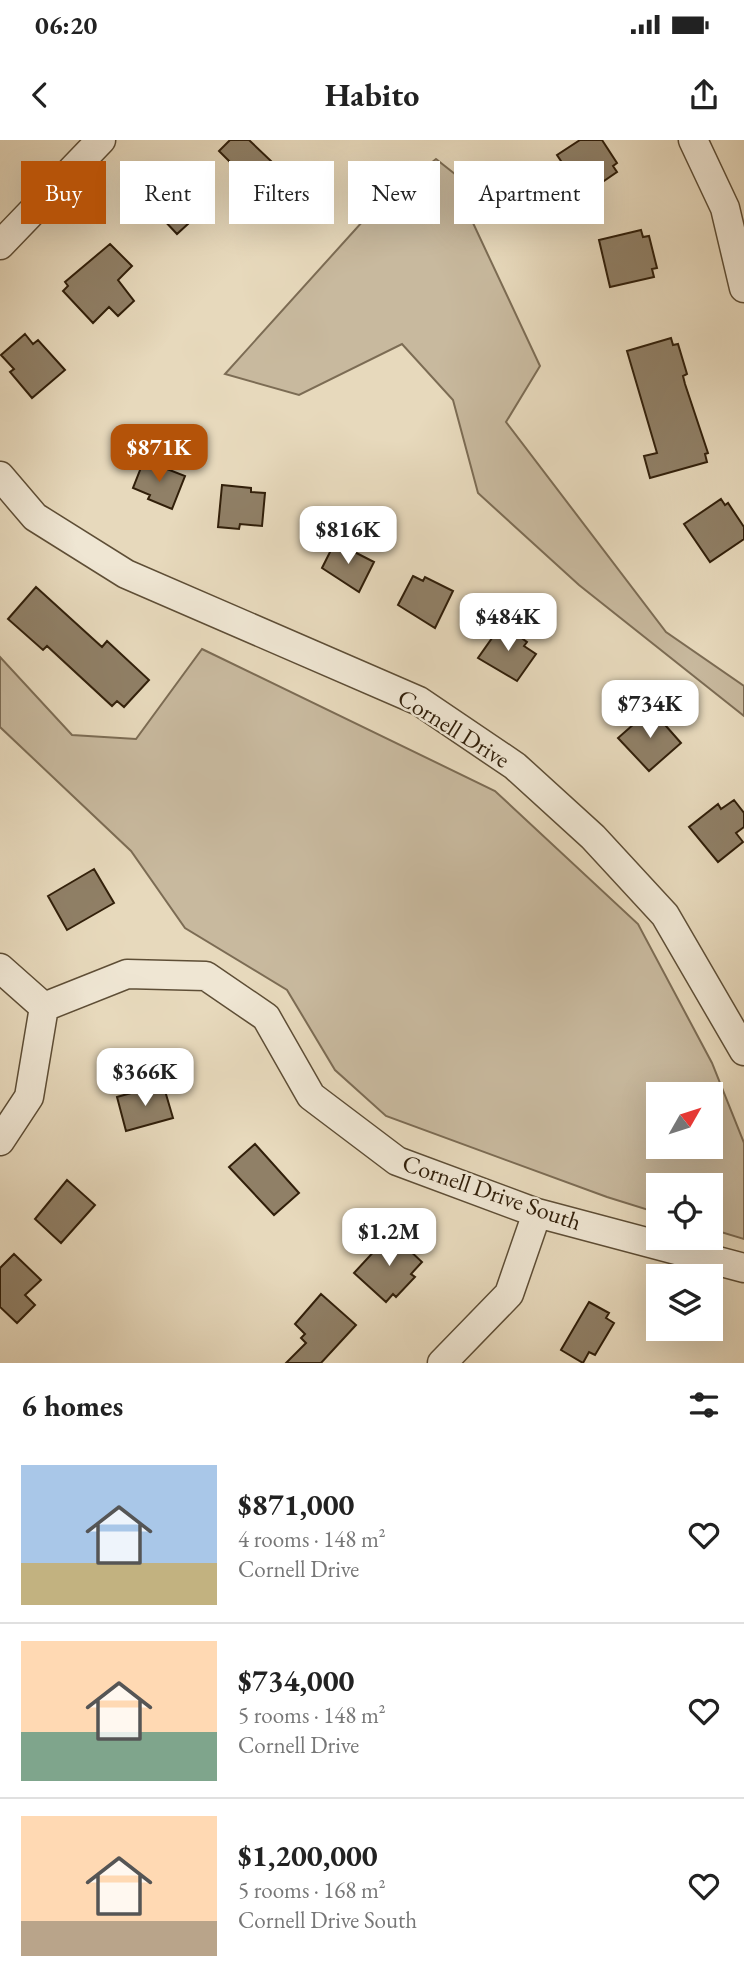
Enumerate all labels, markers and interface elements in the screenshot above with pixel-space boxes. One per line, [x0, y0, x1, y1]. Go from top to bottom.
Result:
text: 06:20 [35, 8, 97, 42]
text: Habito [325, 74, 419, 116]
icon: back [21, 76, 59, 114]
icon: share [685, 76, 723, 114]
chip: Buy [21, 161, 106, 224]
chip: Rent [120, 161, 215, 224]
chip: Filters [229, 161, 334, 224]
chip: New [348, 161, 440, 224]
chip: Apartment [454, 161, 604, 224]
pin: $871K [110, 424, 208, 484]
text: $871K [127, 432, 191, 462]
pin: $816K [299, 506, 397, 566]
text: $816K [316, 514, 380, 544]
pin: $484K [459, 594, 557, 653]
text: $484K [476, 601, 540, 631]
pin: $734K [601, 680, 699, 740]
street label: Cornell Drive [392, 681, 516, 775]
text: $734K [618, 688, 682, 718]
pin: $366K [96, 1048, 194, 1108]
text: $366K [113, 1056, 177, 1086]
north arrow [646, 1082, 723, 1158]
map controls [646, 1082, 723, 1341]
street label: Cornell Drive South [399, 1147, 585, 1237]
button: locate [646, 1173, 723, 1250]
pin: $1.2M [340, 1208, 438, 1268]
text: $1.2M [358, 1216, 420, 1246]
button: layers [646, 1264, 723, 1341]
text: 6 homes [21, 1386, 123, 1425]
icon: filters [685, 1386, 723, 1424]
text: $871,000 [238, 1485, 354, 1524]
icon: home [77, 1493, 161, 1577]
icon: heart [685, 1516, 723, 1554]
text: 4 rooms · 148 m² [238, 1524, 386, 1554]
text: Cornell Drive [238, 1554, 359, 1584]
text: $734,000 [238, 1661, 354, 1700]
icon: home [77, 1669, 161, 1753]
icon: heart [685, 1692, 723, 1730]
text: 5 rooms · 148 m² [238, 1700, 386, 1730]
text: Cornell Drive [238, 1730, 359, 1760]
text: $1,200,000 [238, 1836, 378, 1875]
icon: home [77, 1844, 161, 1928]
icon: heart [685, 1867, 723, 1905]
text: 5 rooms · 168 m² [238, 1875, 386, 1905]
text: Cornell Drive South [238, 1905, 417, 1935]

